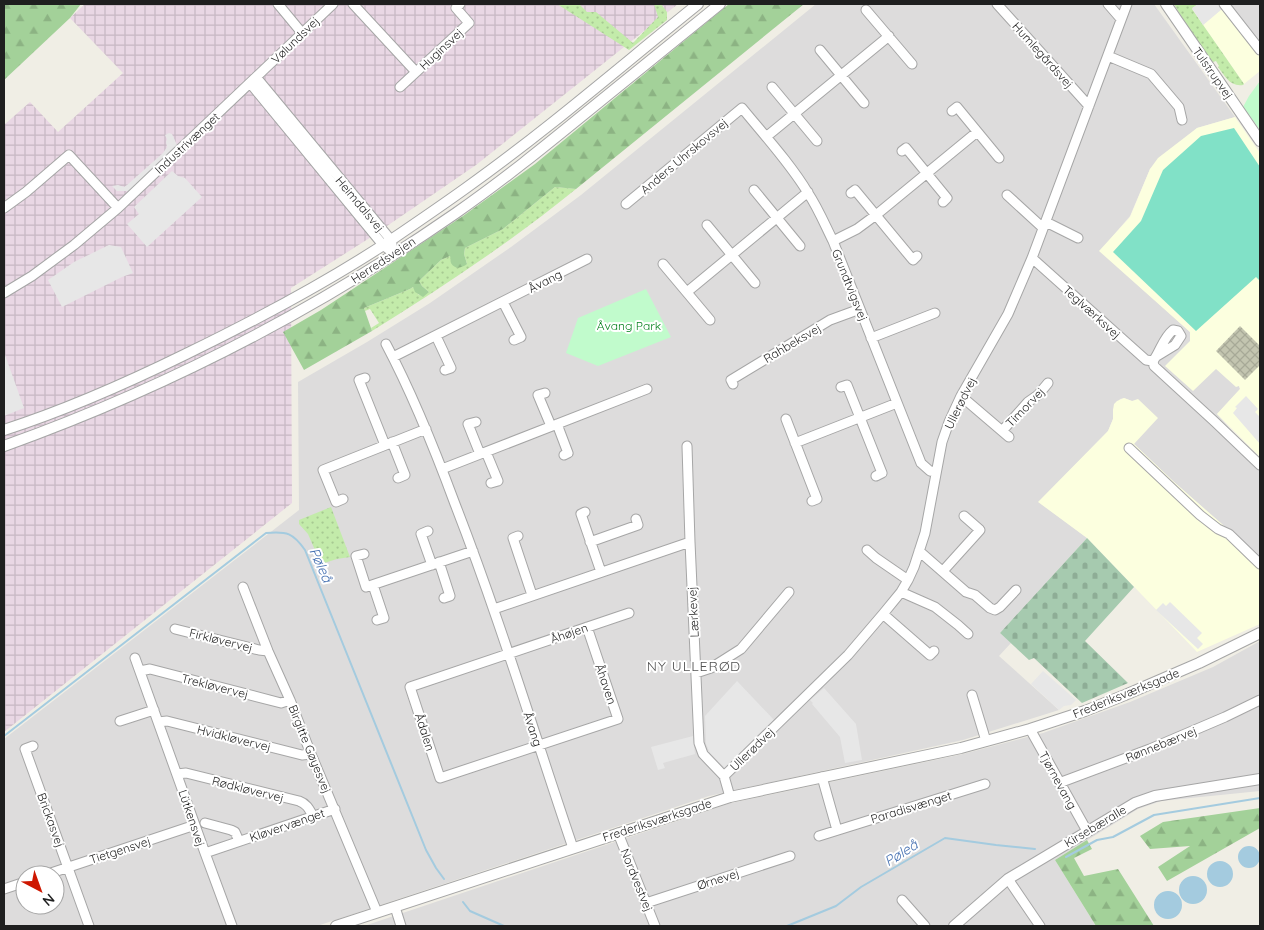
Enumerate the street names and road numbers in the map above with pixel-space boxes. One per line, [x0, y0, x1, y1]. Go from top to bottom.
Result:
street label: Vølundsvej [268, 13, 322, 67]
street label: Humlegårdsvej [1009, 19, 1077, 91]
street label: Huginsvej [416, 25, 466, 73]
street label: Tulstrupvej [1190, 44, 1236, 102]
street label: Industrivænget [151, 109, 223, 177]
street label: Anders Uhrskovsvej [637, 115, 731, 197]
street label: Heimdalsvej [332, 173, 388, 235]
street label: Herredsvejen [348, 234, 418, 286]
street label: Grundtvigsvej [829, 247, 871, 323]
street label: Åvang [526, 266, 564, 296]
street label: Teglværksvej [1060, 282, 1124, 342]
street label: Rahbeksvej [760, 320, 824, 366]
street label: Ullerødvej [941, 374, 979, 432]
street label: Timorvej [1002, 384, 1048, 430]
street label: Lærkevej [684, 586, 702, 638]
street label: Åhøjen [548, 620, 590, 646]
street label: Firkløvervej [188, 625, 254, 655]
street label: Åhaven [592, 662, 620, 706]
street label: Frederiksværksgade [1071, 665, 1182, 721]
street label: Trekløvervej [180, 670, 250, 702]
street label: Birgitte Gøyesvej [285, 703, 335, 795]
street label: Åvang [520, 710, 546, 748]
street label: Ådalen [412, 711, 438, 753]
street label: Hvidkløvervej [195, 722, 273, 754]
street label: Rønnebærvej [1123, 723, 1199, 765]
street label: Ullerødvej [727, 724, 777, 774]
street label: Tjørnevang [1036, 748, 1080, 812]
street label: Rødkløvervej [211, 773, 285, 805]
street label: Lütkensvej [175, 788, 209, 848]
street label: Paradisvænget [869, 788, 953, 826]
street label: Brickasvej [34, 791, 68, 849]
street label: Frederiksværksgade [601, 795, 714, 845]
street label: Kirsebæralle [1061, 802, 1129, 850]
street label: Kløvervænget [247, 805, 327, 845]
street label: Tietgensvej [87, 833, 153, 867]
street label: Nordvestvej [618, 846, 656, 914]
street label: Ørnevej [695, 865, 741, 893]

